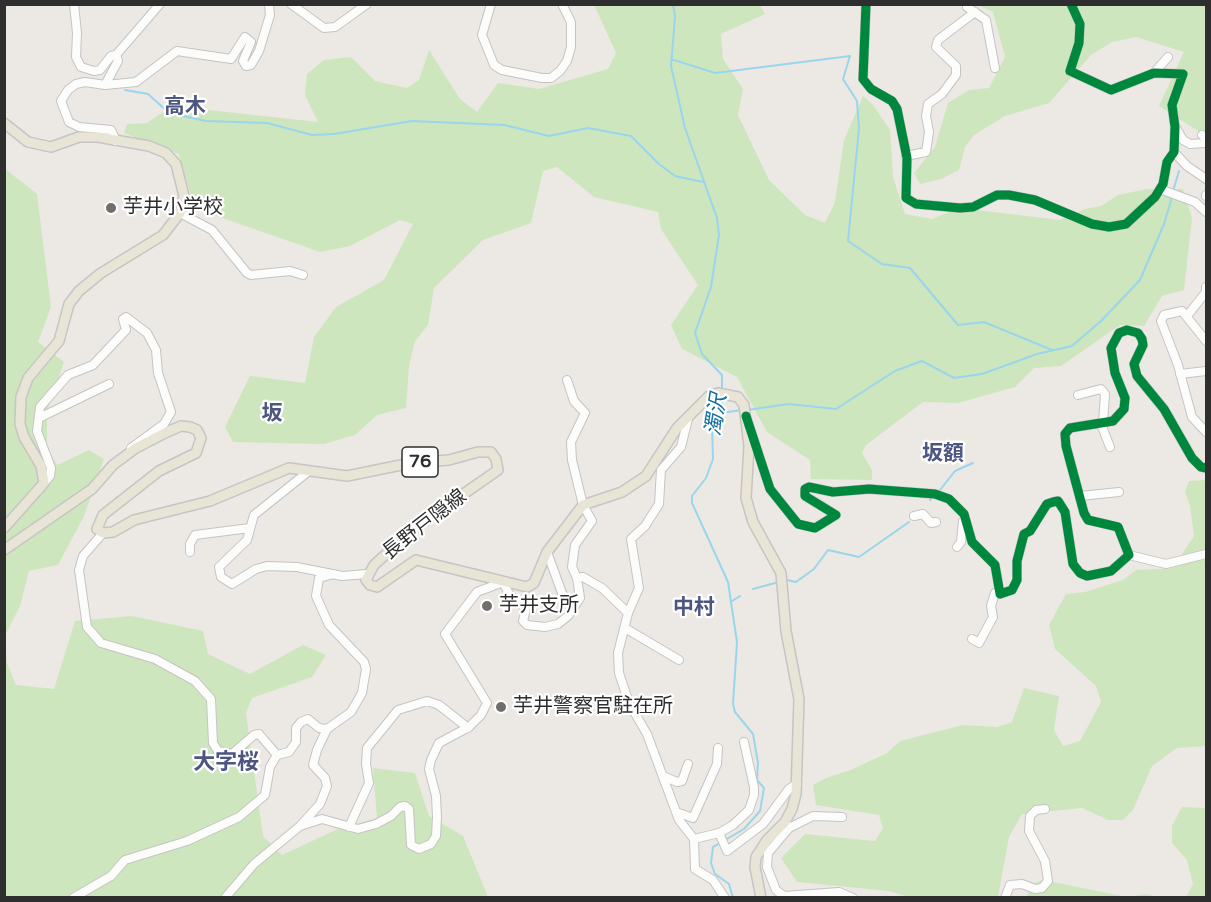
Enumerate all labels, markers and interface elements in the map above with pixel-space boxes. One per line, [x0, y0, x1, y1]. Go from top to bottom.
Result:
district label: 高木 [164, 94, 206, 120]
place label: 芋井小学校 [123, 196, 223, 220]
marker: 芋井小学校 [104, 201, 118, 215]
water label: 濁沢 [701, 392, 733, 438]
district label: 坂 [262, 401, 282, 427]
district label: 坂額 [922, 441, 964, 467]
road number: 76 [402, 447, 438, 477]
street label: 長野戸隠線 [378, 485, 472, 565]
place label: 芋井支所 [499, 594, 579, 618]
district label: 中村 [673, 595, 715, 621]
marker: 芋井支所 [480, 599, 494, 613]
place label: 芋井警察官駐在所 [513, 695, 673, 719]
marker: 芋井警察官駐在所 [494, 700, 508, 714]
district label: 大字桜 [193, 750, 259, 776]

